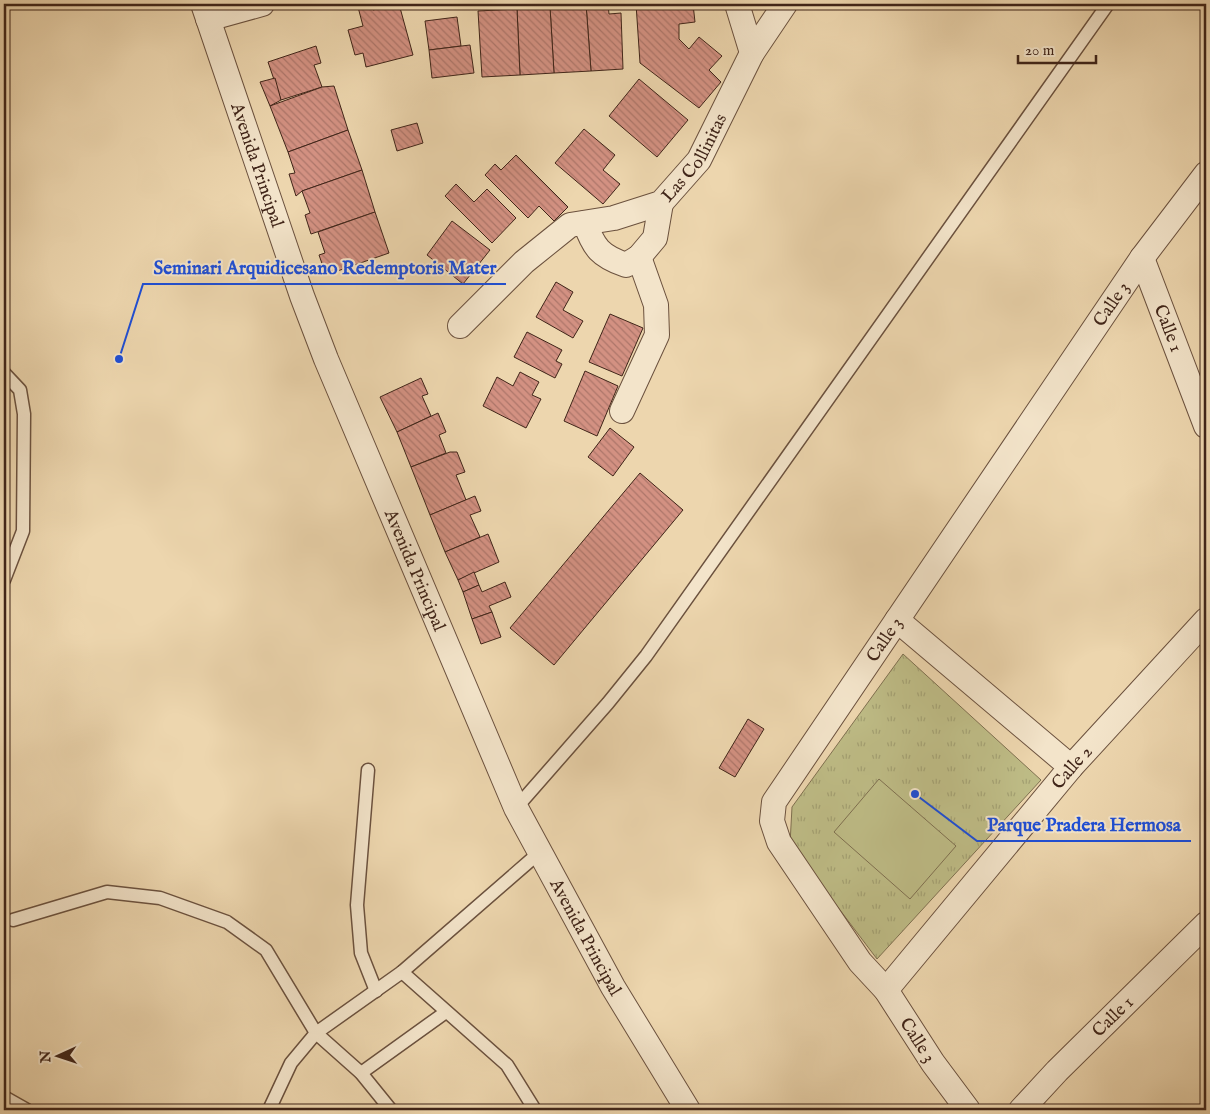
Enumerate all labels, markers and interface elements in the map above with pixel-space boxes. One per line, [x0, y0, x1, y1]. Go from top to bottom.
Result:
scale bar [1018, 32, 1095, 64]
text: 20 m [1025, 41, 1055, 60]
street label: Avenida Principal [224, 99, 288, 231]
street label: Las Collinitas [657, 110, 733, 208]
callout: Seminari Arquidicesano Redemptoris Mater [143, 250, 506, 284]
text: Seminari Arquidicesano Redemptoris Mater [154, 257, 498, 281]
street label: Calle 3 [1089, 278, 1136, 332]
street label: Calle 1 [1148, 301, 1187, 356]
street label: Avenida Principal [378, 505, 450, 635]
street label: Calle 3 [862, 613, 909, 667]
street label: Calle 2 [1047, 741, 1098, 795]
callout: Parque Pradera Hermosa [977, 807, 1191, 841]
text: Parque Pradera Hermosa [987, 814, 1182, 838]
street label: Avenida Principal [543, 874, 626, 1001]
street label: Calle 1 [1088, 992, 1139, 1043]
street label: Calle 3 [894, 1014, 940, 1068]
north arrow [32, 1032, 82, 1082]
text: N [37, 1050, 55, 1064]

